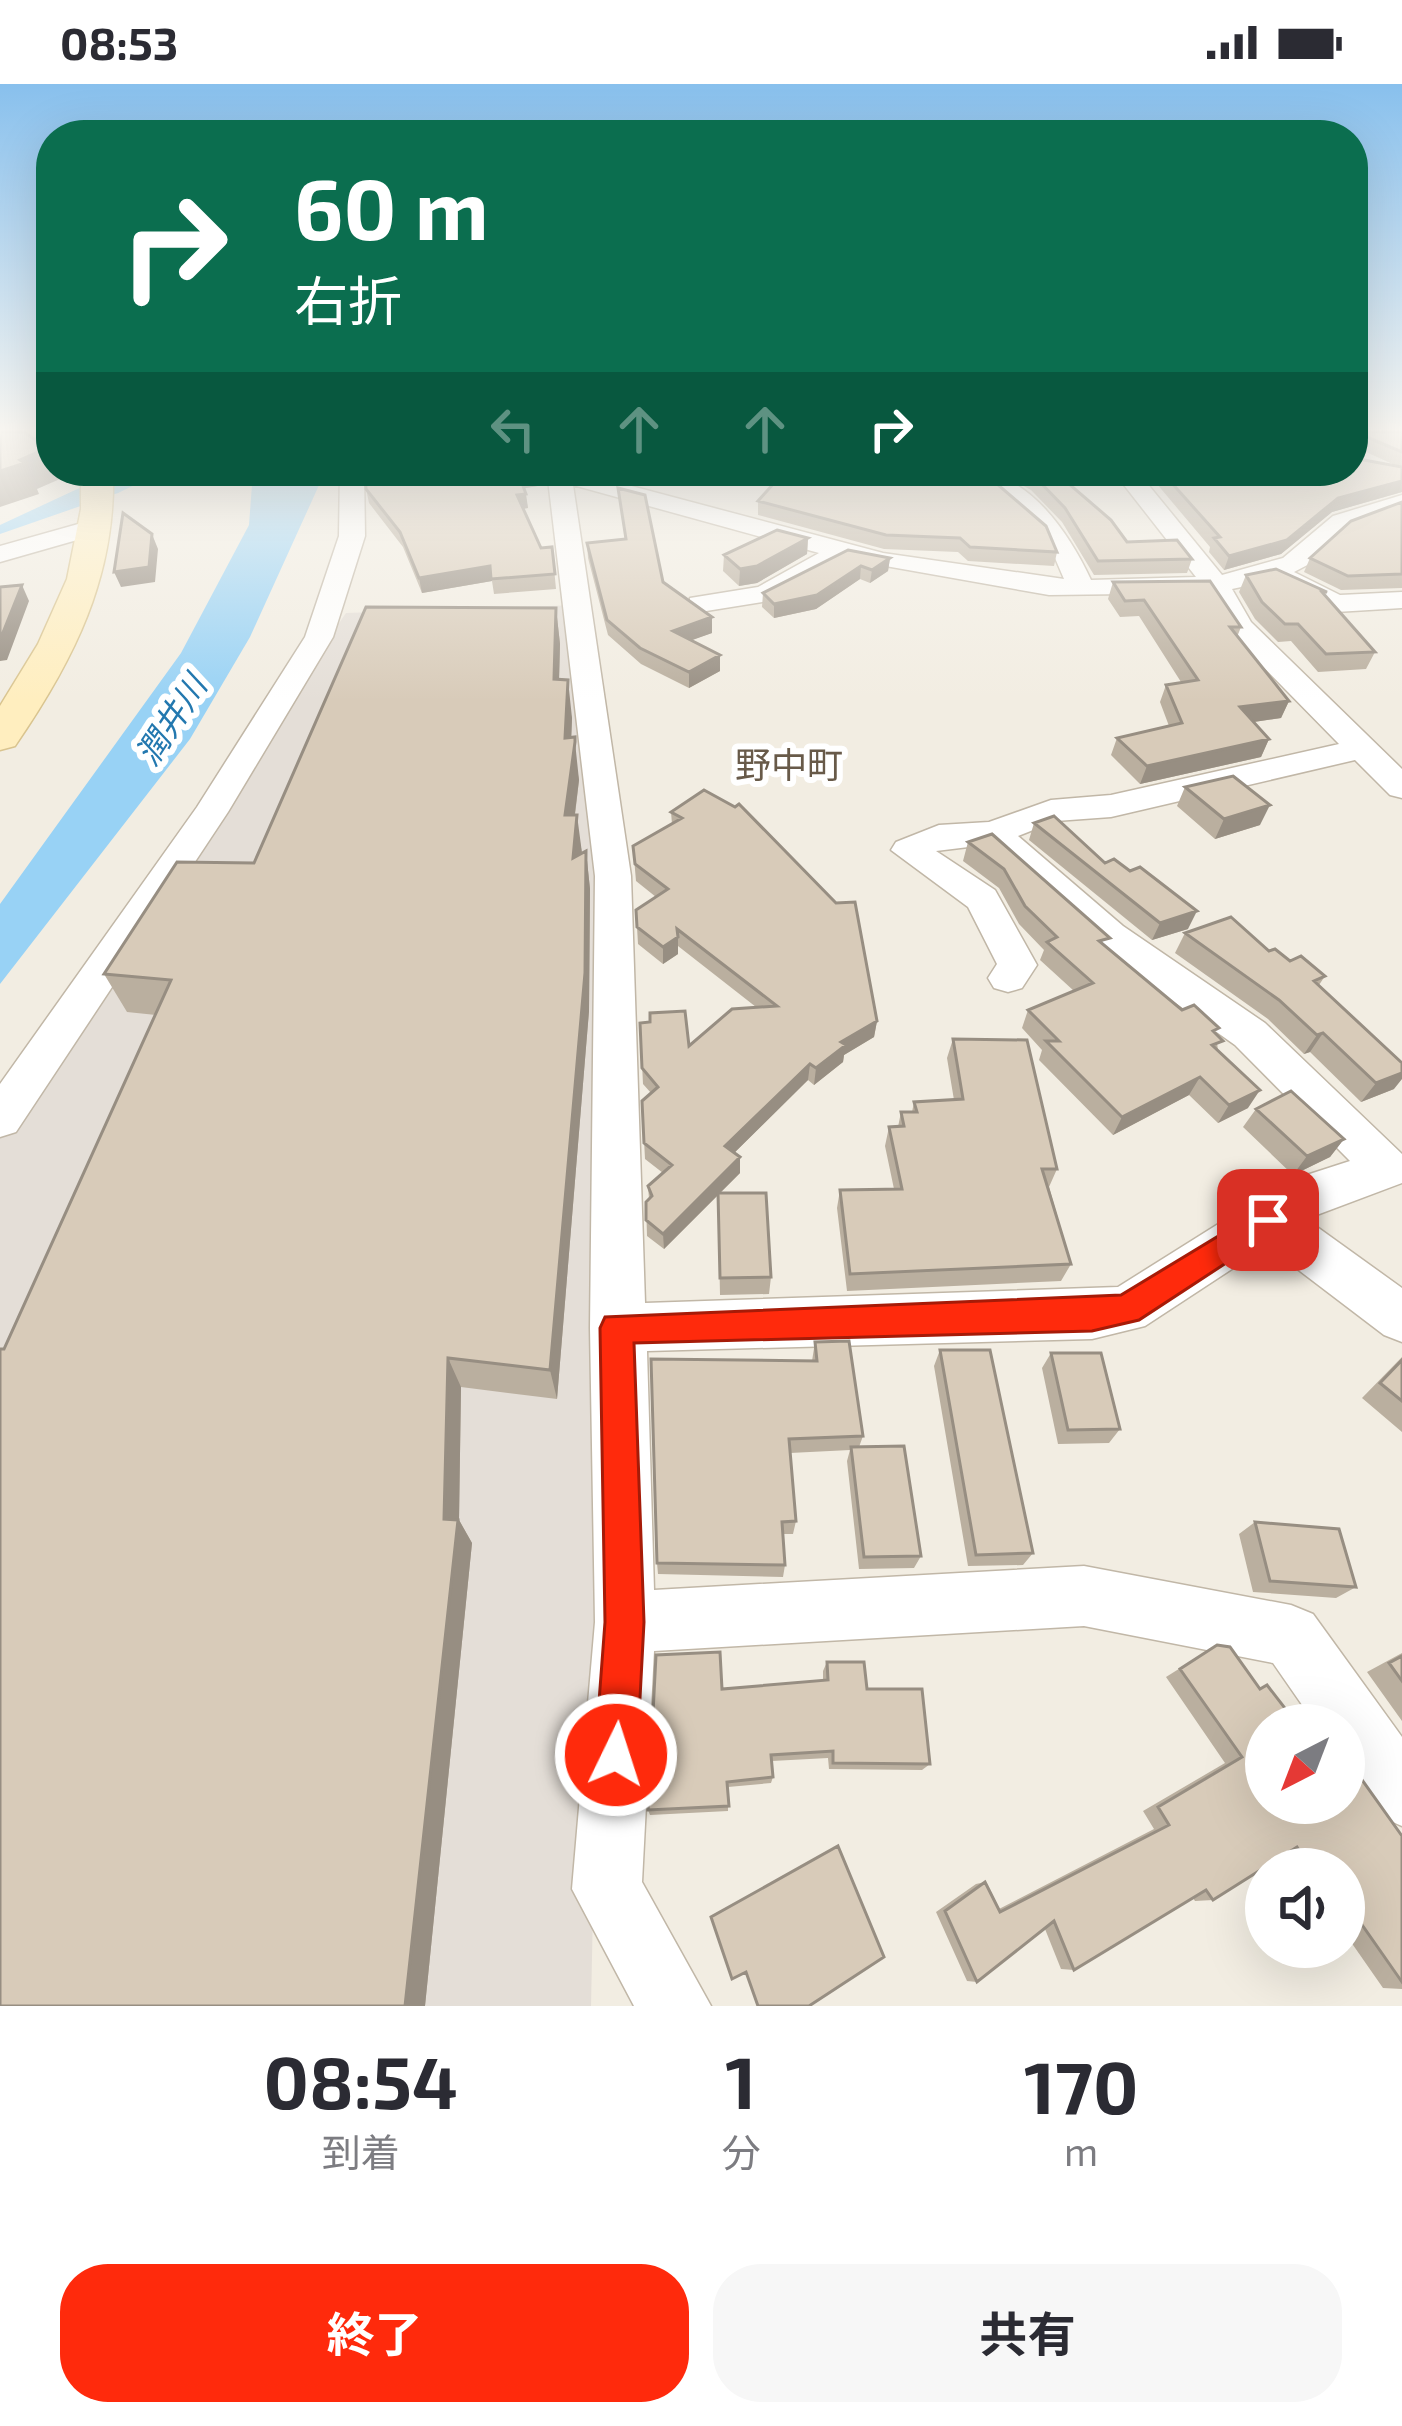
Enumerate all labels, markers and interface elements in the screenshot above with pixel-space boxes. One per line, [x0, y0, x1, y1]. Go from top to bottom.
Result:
text: 08:53 [60, 15, 178, 69]
text: 60 m [294, 156, 489, 257]
icon: right [96, 168, 252, 324]
text: 右折 [294, 267, 402, 332]
icon: left [480, 396, 546, 462]
icon: ahead [606, 396, 672, 462]
icon: ahead [732, 396, 798, 462]
icon: right [858, 396, 924, 462]
water label: 潤井川 [126, 665, 216, 772]
district label: 野中町 [735, 742, 843, 785]
pin [1217, 1169, 1319, 1271]
icon: arrive [1235, 1187, 1301, 1253]
position arrow [553, 1692, 679, 1818]
north arrow [1245, 1704, 1365, 1824]
map controls [1245, 1704, 1365, 1968]
button: sound [1245, 1848, 1365, 1968]
text: 08:54 [264, 2037, 458, 2123]
text: 1 [725, 2037, 756, 2123]
text: 170 [1024, 2042, 1138, 2128]
text: m [1064, 2127, 1098, 2174]
text: 到着 [322, 2128, 400, 2175]
text: 分 [721, 2128, 760, 2175]
button: 終了 [60, 2264, 689, 2402]
button: 共有 [713, 2264, 1342, 2402]

